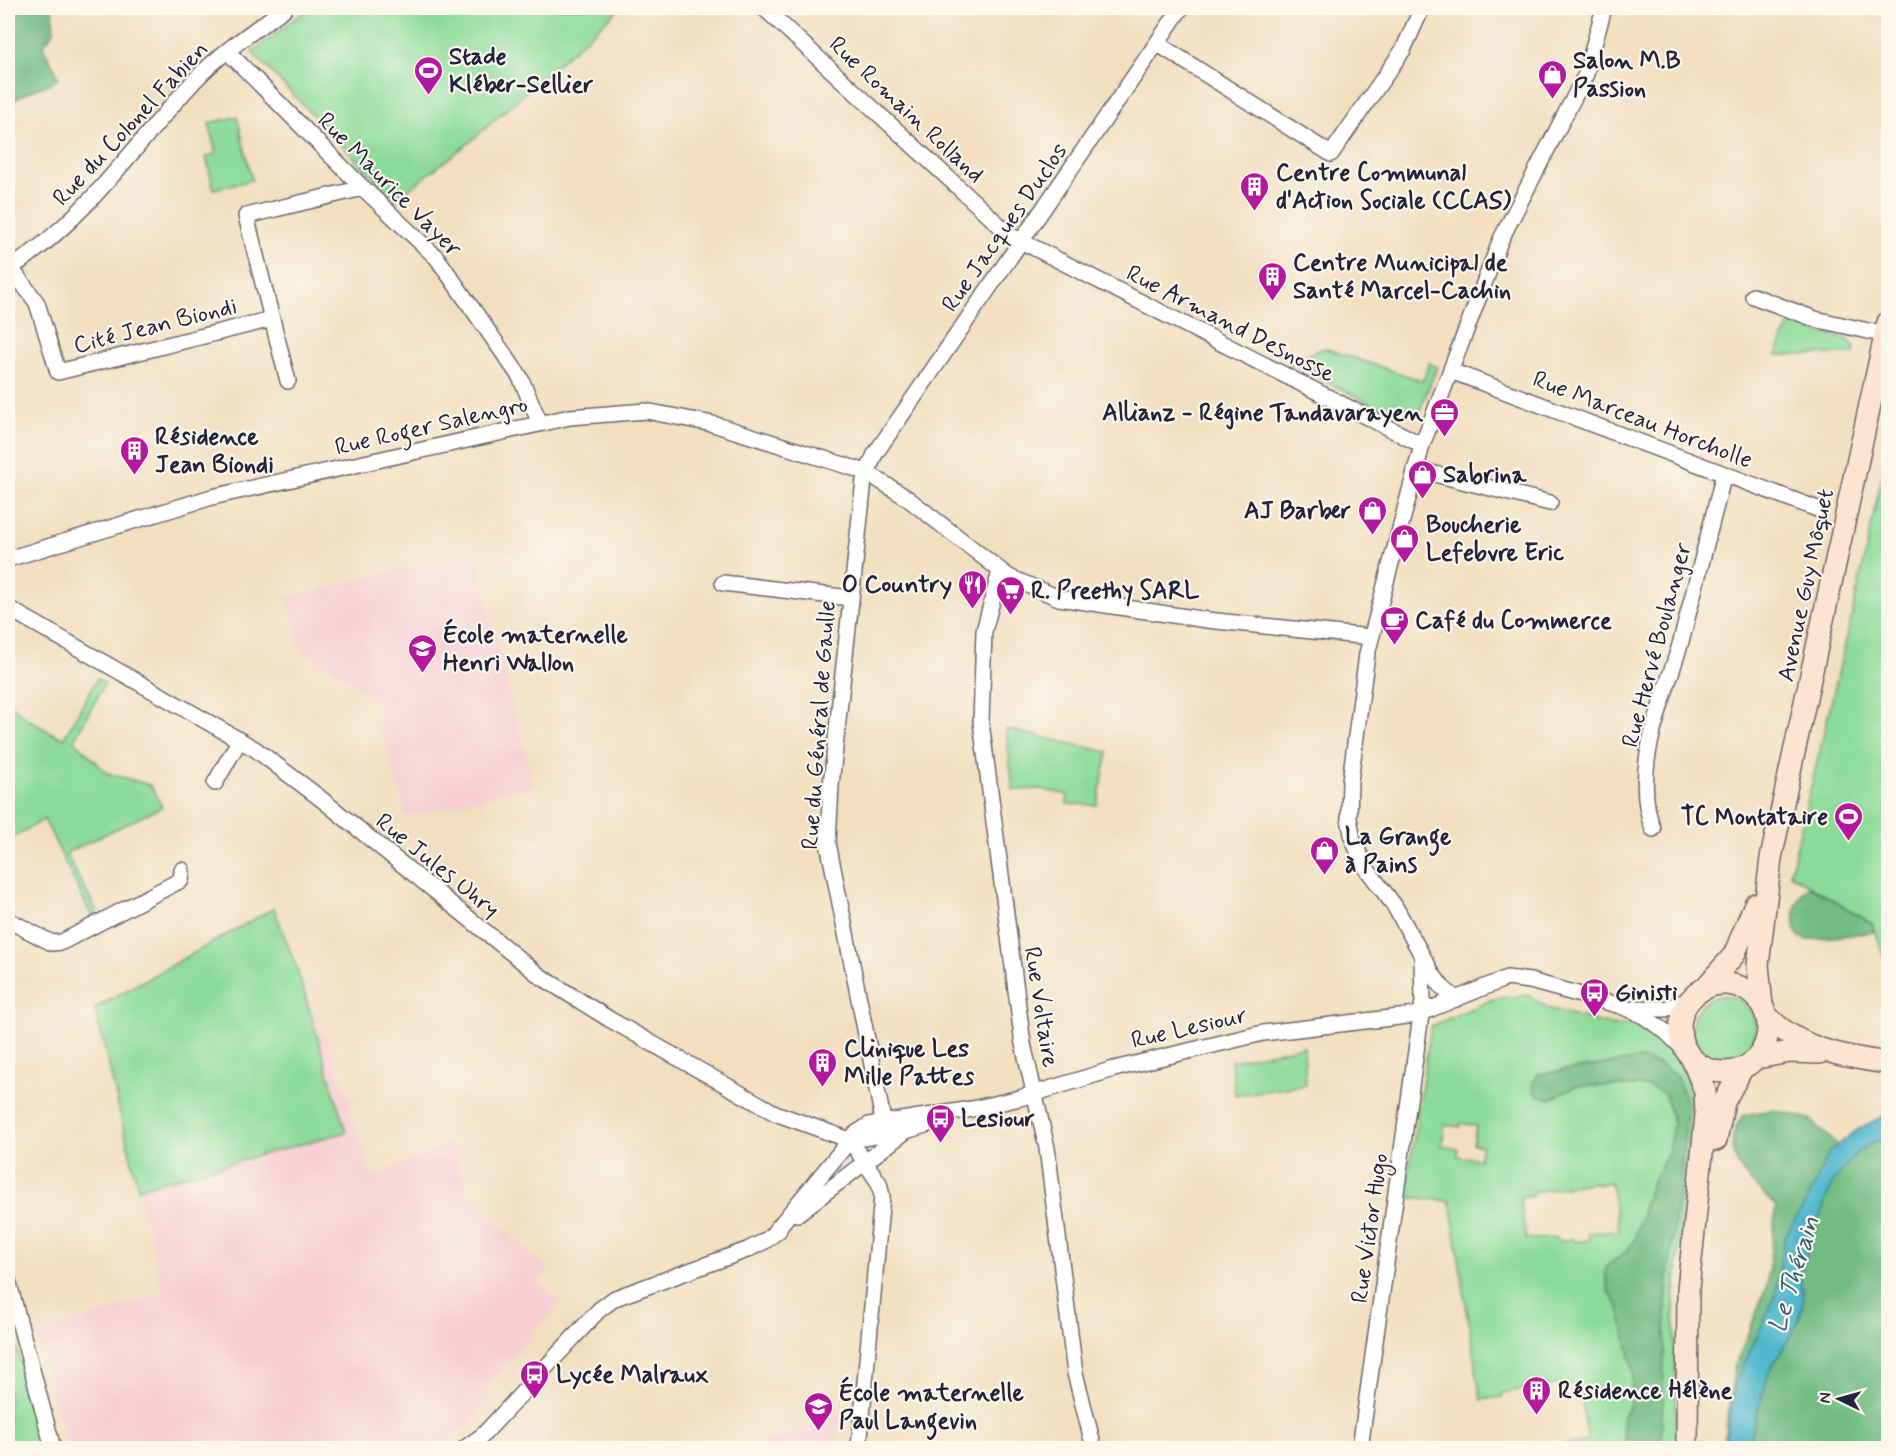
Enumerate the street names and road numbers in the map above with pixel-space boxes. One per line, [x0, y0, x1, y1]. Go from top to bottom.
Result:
street label: Rue Romain Rolland [822, 30, 990, 190]
street label: Rue du Colonel Fabien [46, 35, 216, 213]
street label: Rue Maurice Vayer [310, 106, 469, 265]
street label: Rue Jacques Duclos [935, 137, 1075, 319]
street label: Rue Armand Desnosse [1121, 258, 1340, 390]
street label: Cité Jean Biondi [70, 291, 240, 362]
street label: Rue Marceau Horcholle [1528, 364, 1757, 477]
street label: Rue Roger Salengro [332, 389, 531, 467]
street label: Avenue Guy Môquet [1771, 486, 1842, 685]
street label: Rue Hervé Boulanger [1615, 540, 1700, 751]
street label: Rue du Général de Gaulle [795, 599, 844, 851]
street label: Rue Jules Uhry [369, 807, 506, 926]
street label: Rue Voltaire [1016, 945, 1065, 1070]
street label: Rue Lesiour [1128, 1000, 1250, 1057]
street label: Rue Victor Hugo [1345, 1151, 1398, 1306]

